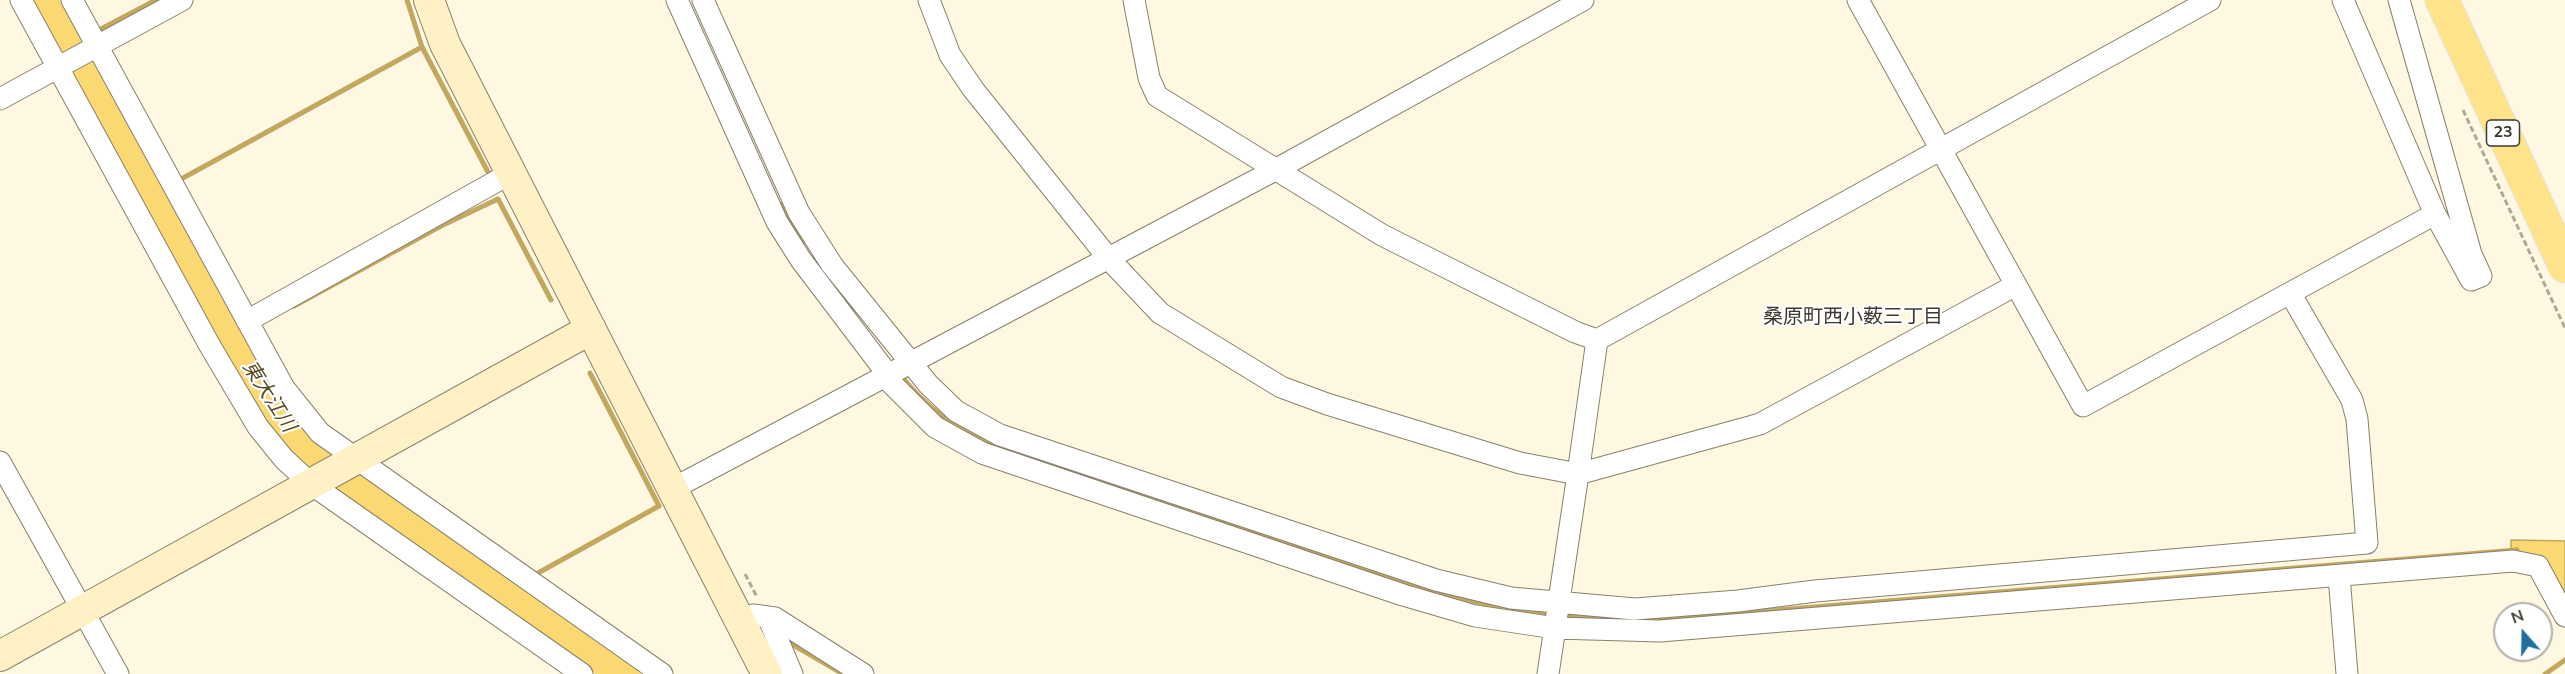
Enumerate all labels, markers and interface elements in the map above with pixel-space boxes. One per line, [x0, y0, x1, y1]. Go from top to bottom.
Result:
road number: 23 [2486, 120, 2520, 146]
district label: 桑原町西小薮三丁目 [1763, 306, 1943, 330]
water label: 東大江川 [236, 357, 300, 437]
north arrow [2493, 602, 2553, 662]
text: N [2508, 605, 2527, 629]

